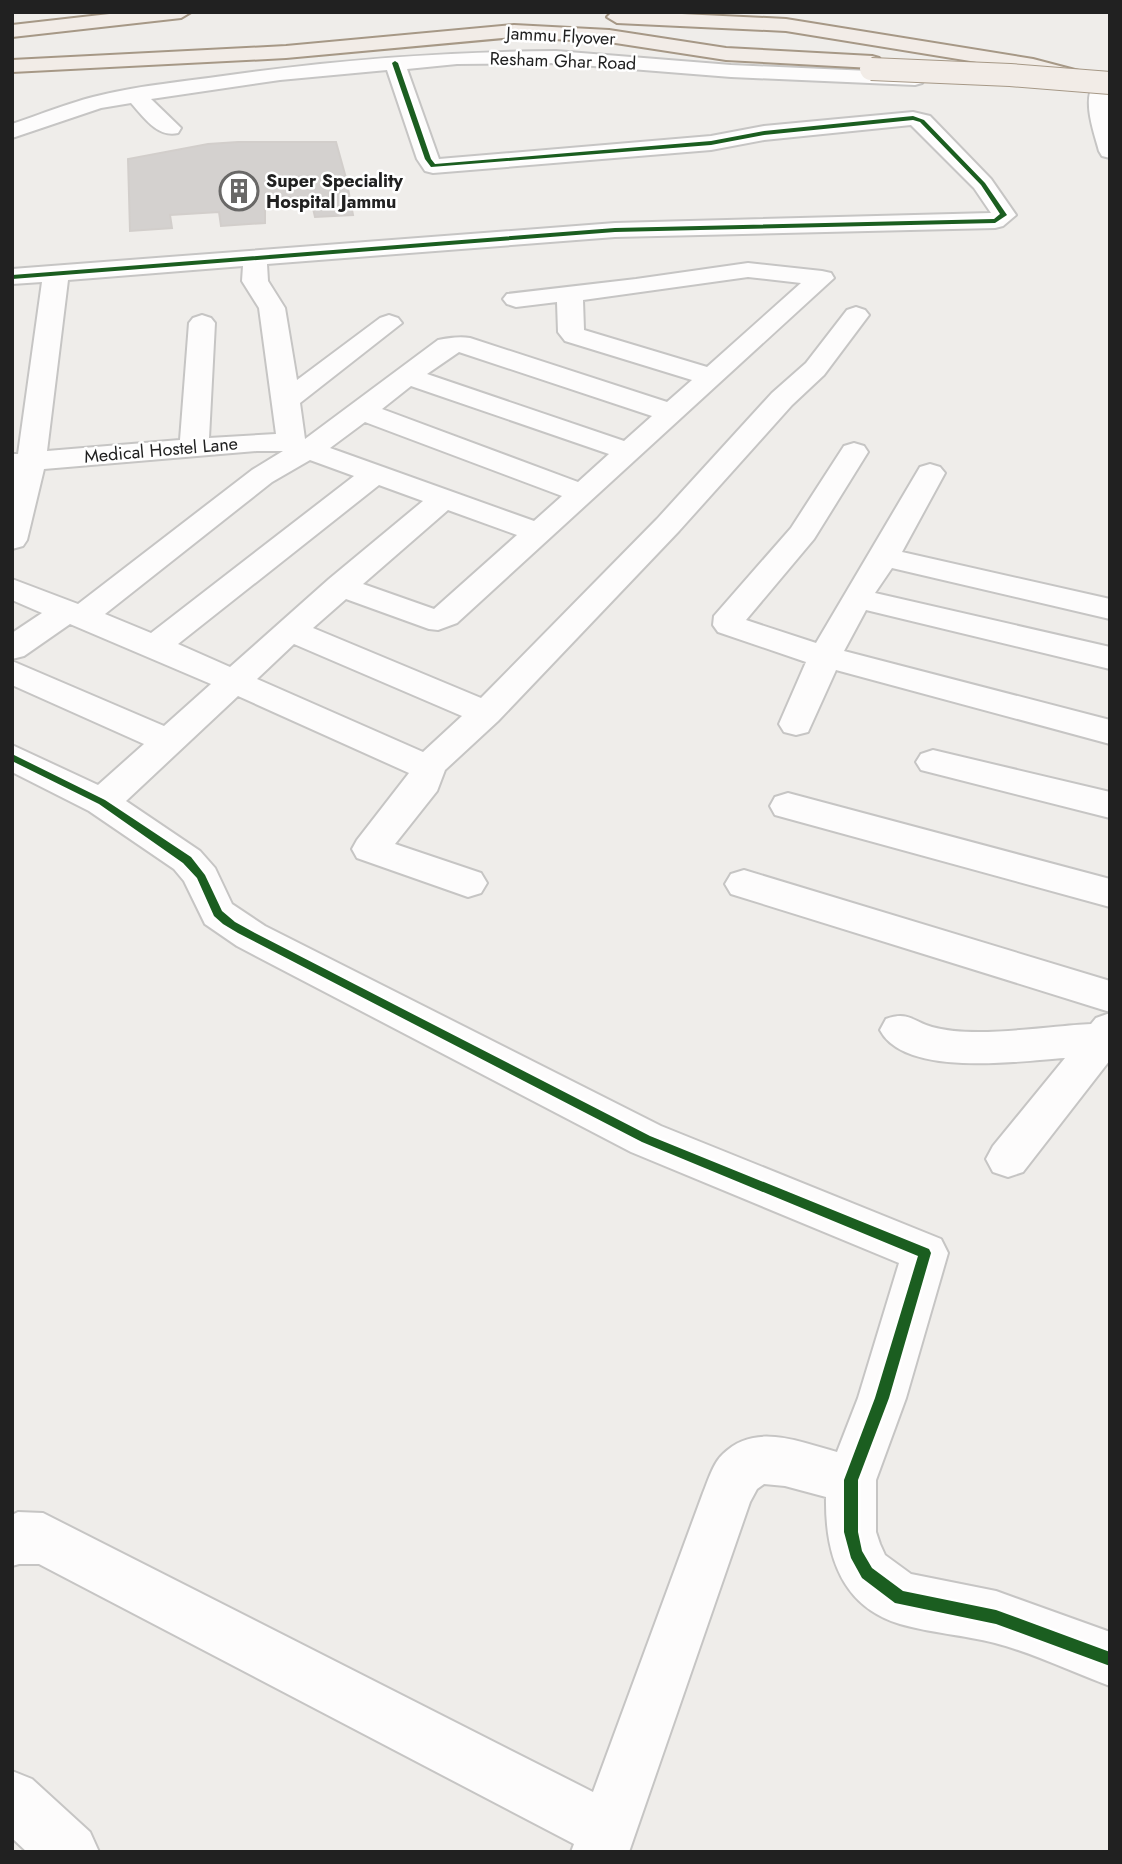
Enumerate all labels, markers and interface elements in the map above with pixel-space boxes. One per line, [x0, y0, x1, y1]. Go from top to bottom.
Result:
street label: Jammu Flyover [504, 20, 617, 52]
street label: Resham Ghar Road [489, 45, 637, 77]
place label: Super Speciality Hospital Jammu [266, 168, 404, 215]
building icon: Super Speciality Hospital Jammu [218, 170, 260, 212]
street label: Medical Hostel Lane [83, 430, 239, 470]

